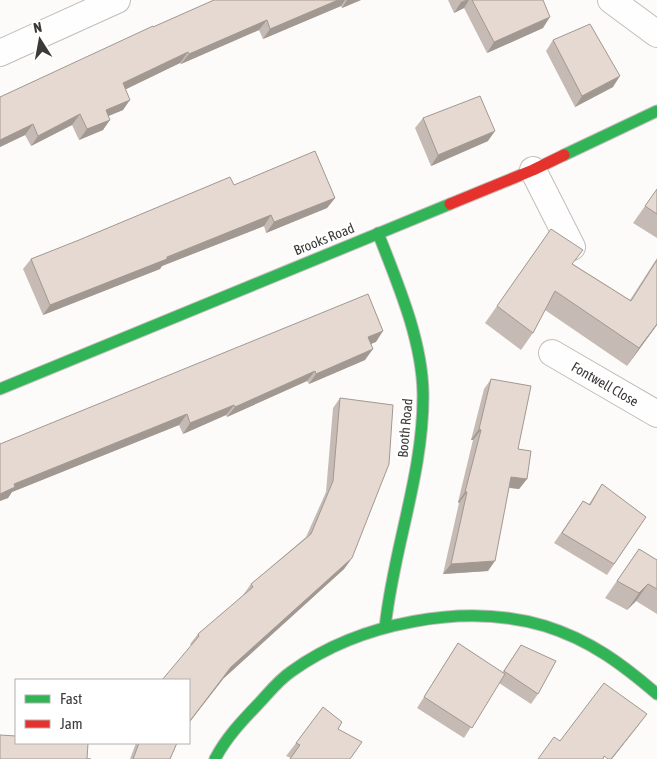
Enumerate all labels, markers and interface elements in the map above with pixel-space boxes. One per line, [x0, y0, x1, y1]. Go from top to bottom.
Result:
north arrow [15, 15, 65, 65]
text: N [32, 19, 43, 36]
street label: Brooks Road [291, 220, 357, 258]
street label: Fontwell Close [569, 358, 641, 410]
street label: Booth Road [394, 398, 416, 458]
legend [15, 679, 190, 744]
text: Fast [60, 690, 82, 707]
text: Jam [60, 715, 83, 732]

